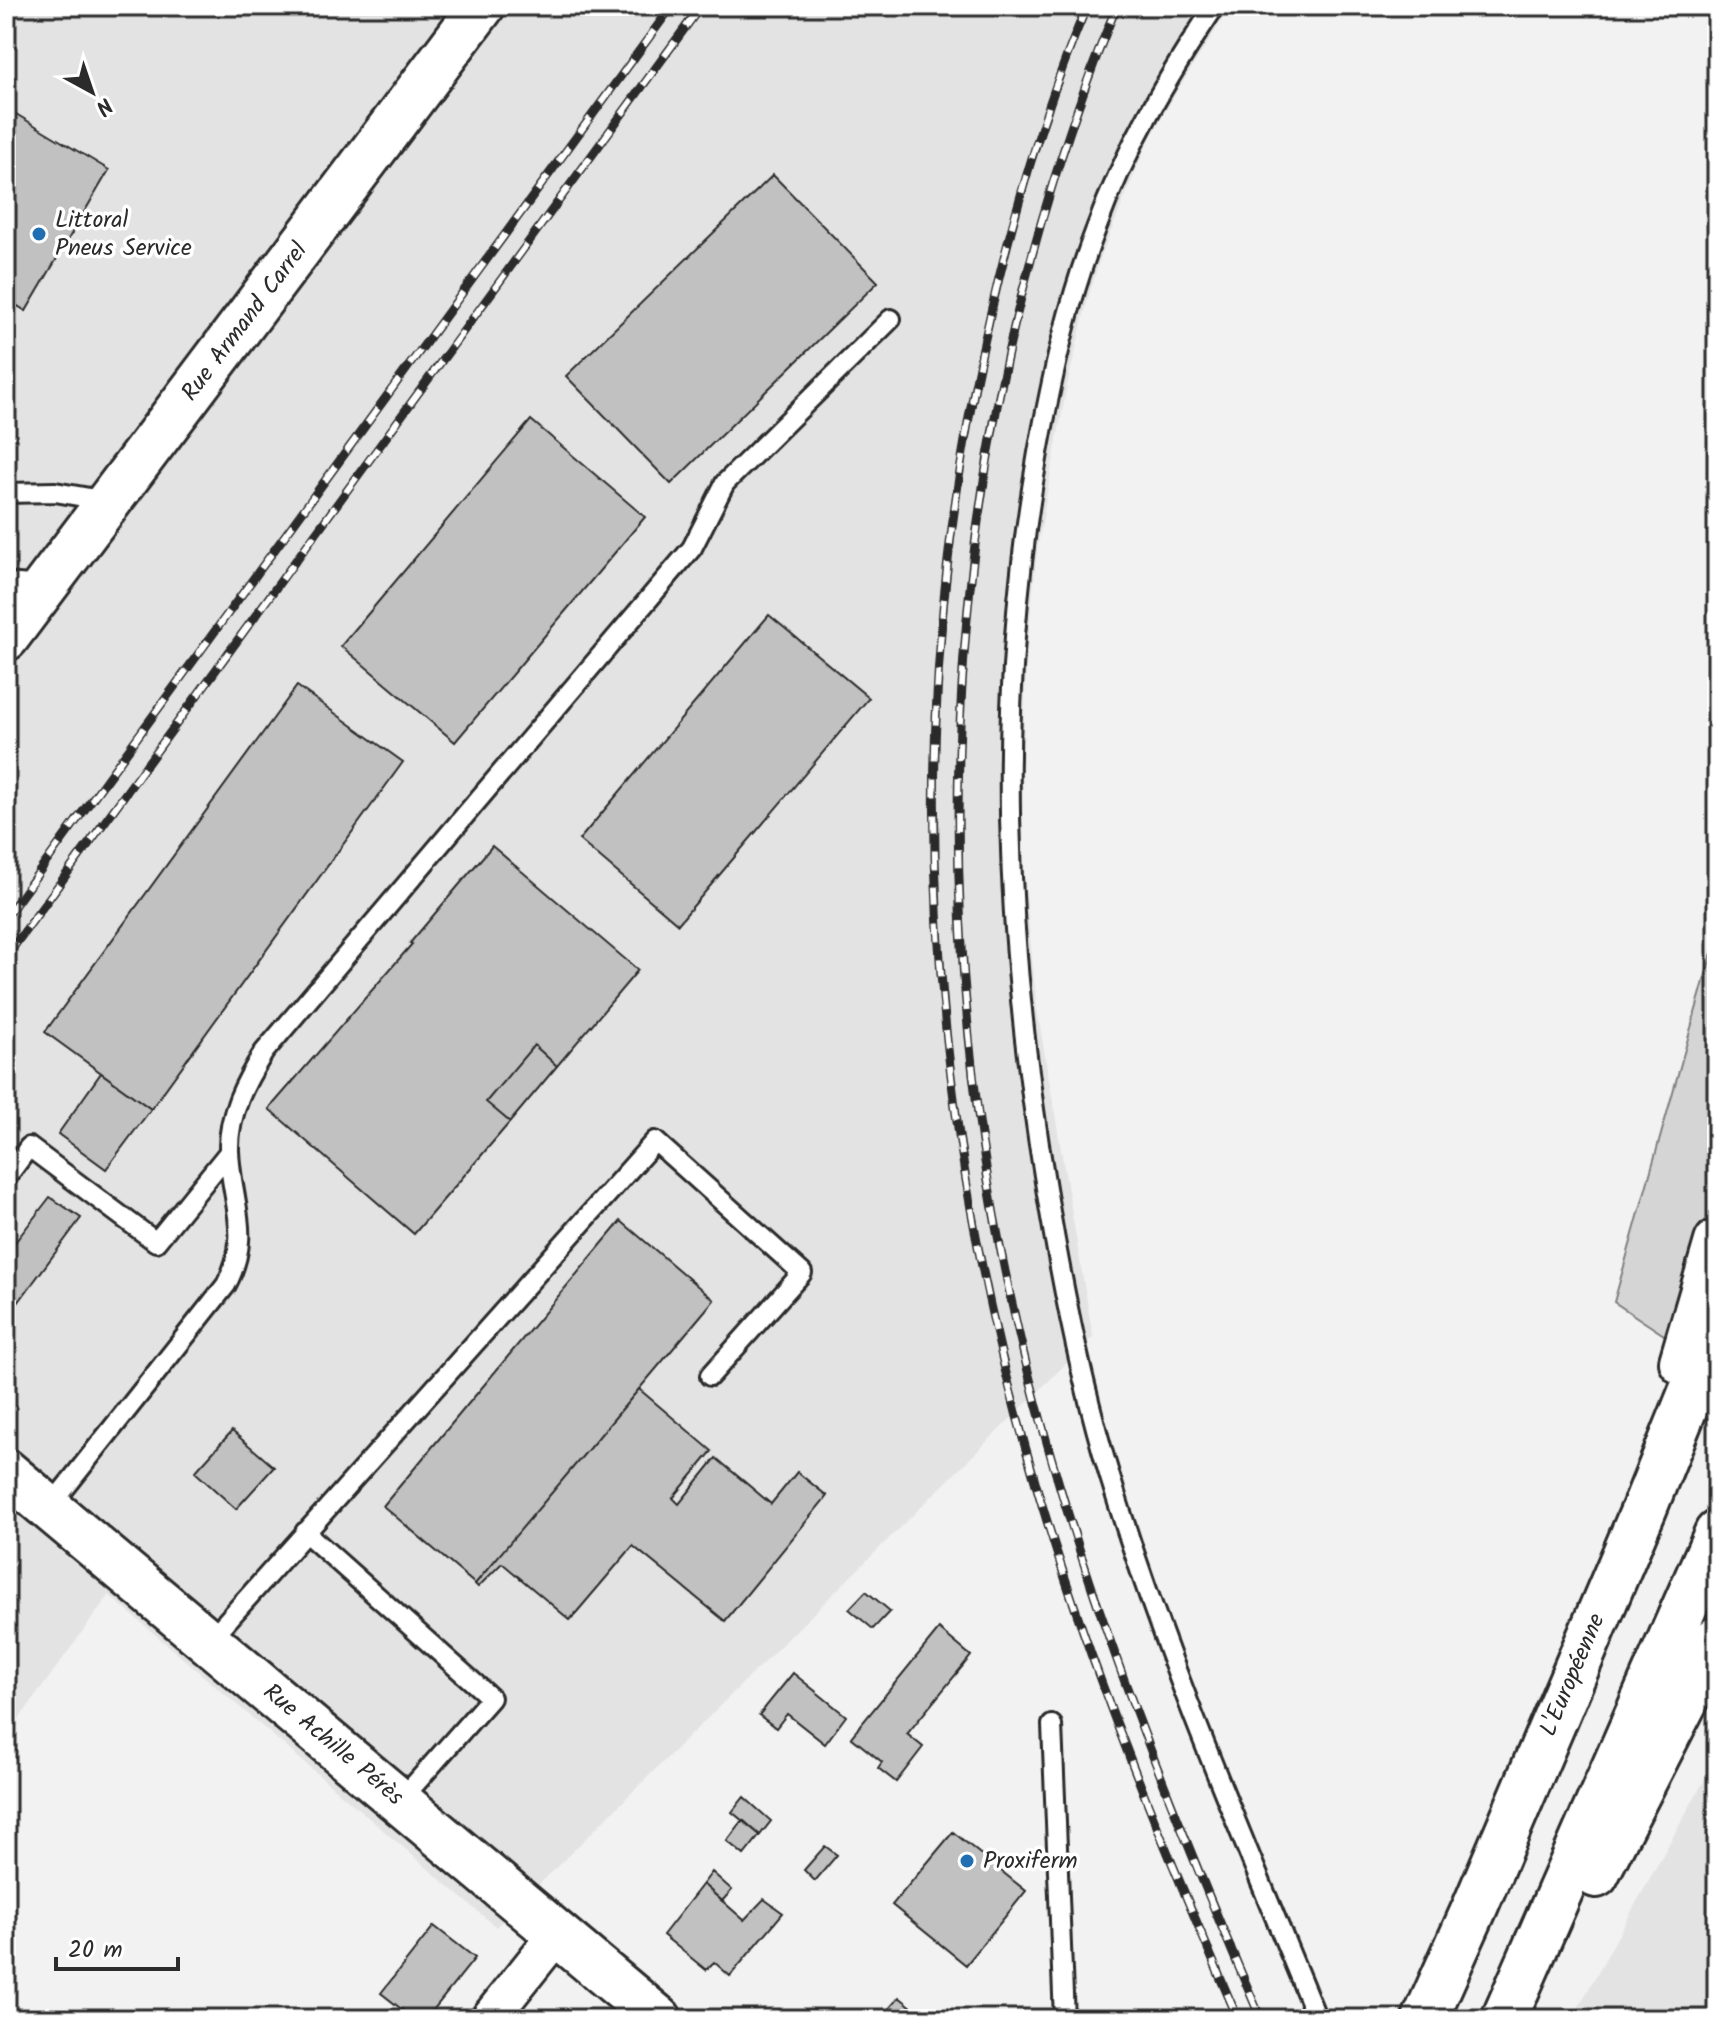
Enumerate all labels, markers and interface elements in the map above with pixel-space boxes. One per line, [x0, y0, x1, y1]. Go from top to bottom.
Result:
north arrow [52, 52, 132, 132]
text: N [87, 88, 120, 123]
place label: Littoral Pneus Service [55, 201, 192, 268]
marker: Littoral Pneus Service [30, 225, 48, 243]
street label: Rue Armand Carrel [172, 234, 318, 410]
street label: L'Européenne [1530, 1607, 1616, 1743]
street label: Rue Achille Pérès [254, 1674, 412, 1816]
place label: Proxiferm [983, 1842, 1078, 1881]
marker: Proxiferm [958, 1852, 976, 1870]
scale bar [56, 1921, 178, 1971]
text: 20 m [68, 1931, 123, 1970]

